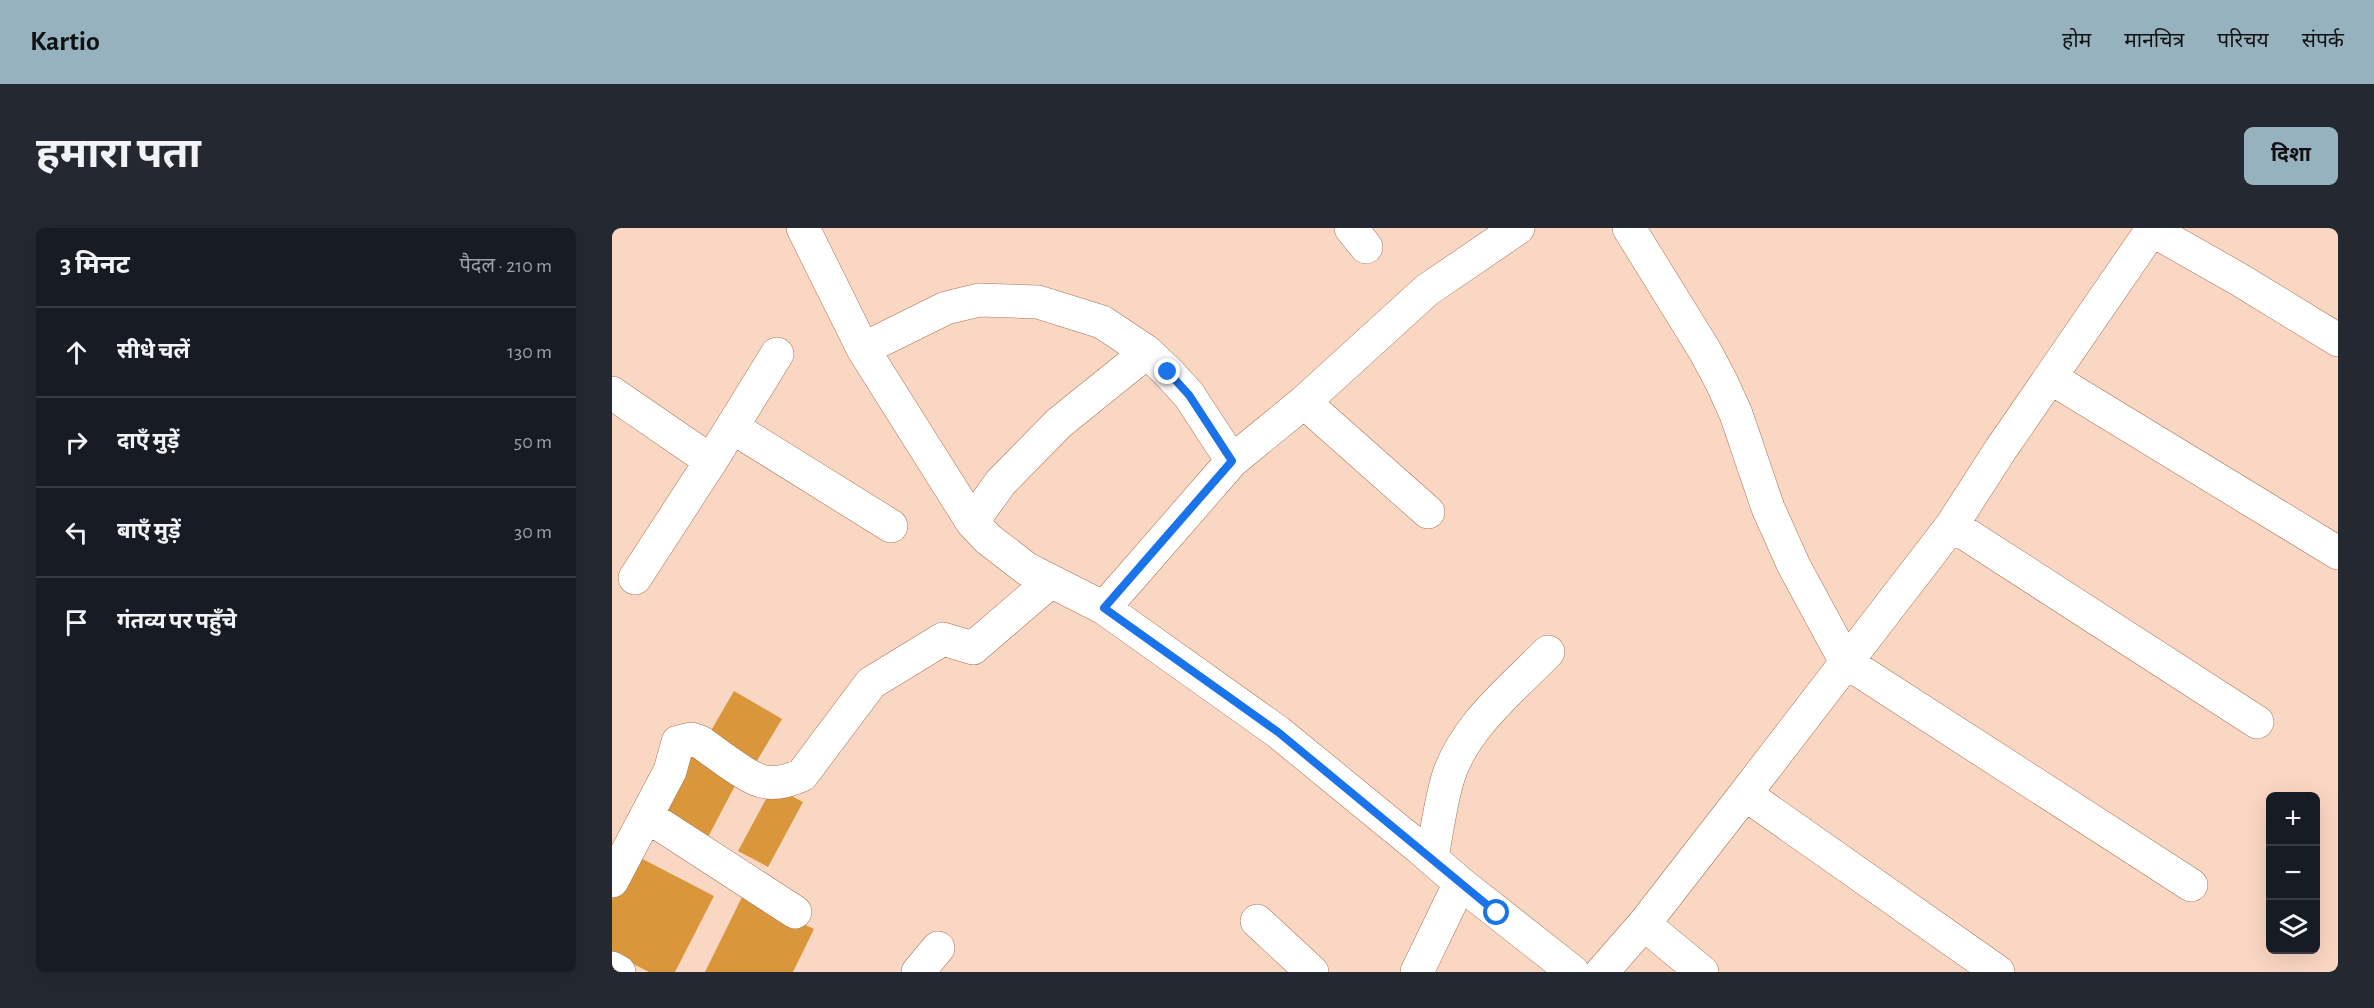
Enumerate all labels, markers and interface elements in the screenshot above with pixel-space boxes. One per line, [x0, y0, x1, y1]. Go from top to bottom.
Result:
text: Kartio [30, 28, 100, 56]
text: होम [2062, 30, 2091, 51]
text: मानचित्र [2124, 30, 2184, 51]
text: परिचय [2217, 30, 2269, 51]
text: संपर्क [2302, 30, 2344, 51]
button: दिशा [2244, 127, 2338, 185]
text: हमारा पता [36, 133, 201, 175]
text: 3 मिनट [60, 252, 130, 278]
text: पैदल · 210 m [459, 256, 552, 276]
icon: ahead [60, 336, 93, 369]
text: सीधे चलें [117, 340, 190, 362]
text: 130 m [507, 342, 552, 362]
route end [1154, 358, 1180, 384]
icon: right [60, 426, 93, 459]
text: दाएँ मुड़ें [117, 430, 179, 452]
text: 50 m [514, 432, 552, 452]
icon: left [60, 516, 93, 549]
text: बाएँ मुड़ें [117, 520, 181, 542]
text: 30 m [514, 522, 552, 542]
icon: arrive [60, 606, 93, 639]
text: गंतव्य पर पहुँचे [117, 610, 237, 632]
map controls [2266, 792, 2320, 954]
button: + [2266, 792, 2320, 846]
button: − [2266, 846, 2320, 900]
route start [1483, 899, 1509, 925]
button: layers [2266, 900, 2320, 954]

